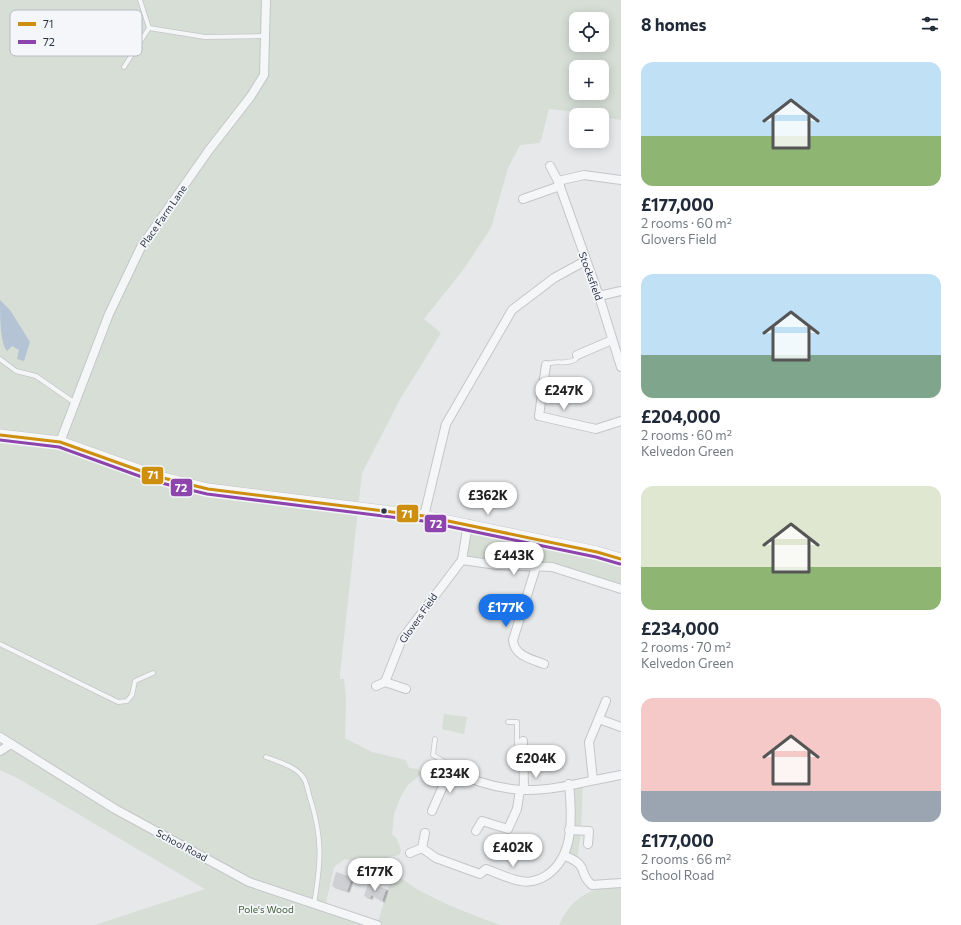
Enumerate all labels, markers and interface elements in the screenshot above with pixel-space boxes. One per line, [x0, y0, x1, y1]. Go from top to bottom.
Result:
legend [10, 10, 142, 56]
map controls [569, 12, 609, 148]
button: locate [569, 12, 609, 52]
icon: filters [919, 13, 941, 35]
text: 8 homes [641, 14, 706, 35]
text: 71 [43, 17, 54, 30]
text: 72 [43, 35, 55, 48]
button: + [569, 60, 609, 100]
icon: home [755, 88, 827, 160]
button: − [569, 108, 609, 148]
street label: Place Farm Lane [137, 182, 189, 250]
text: £177,000 [641, 194, 714, 215]
text: 2 rooms · 60 m² [641, 215, 732, 231]
text: Glovers Field [641, 231, 717, 247]
street label: Stocksfield [577, 250, 605, 302]
icon: home [755, 300, 827, 372]
pin: £247K [536, 377, 592, 411]
text: £247K [544, 382, 584, 398]
text: £204,000 [641, 406, 720, 427]
text: 2 rooms · 60 m² [641, 427, 732, 443]
text: Kelvedon Green [641, 443, 734, 459]
line badge: 71 [141, 466, 164, 485]
text: 71 [147, 468, 159, 481]
line badge: 72 [170, 478, 193, 497]
text: 72 [175, 481, 187, 494]
pin: £362K [460, 482, 516, 516]
text: £362K [468, 487, 508, 503]
line badge: 71 [396, 504, 419, 523]
unlabelled marker [379, 506, 389, 516]
text: 71 [401, 507, 413, 520]
icon: home [755, 512, 827, 584]
line badge: 72 [424, 514, 447, 533]
text: 72 [430, 517, 442, 530]
pin: £443K [486, 542, 542, 576]
text: £443K [494, 547, 534, 563]
street label: Glovers Field [396, 591, 440, 645]
pin: £177K [478, 594, 534, 628]
text: £177K [488, 599, 524, 615]
text: £234,000 [641, 618, 719, 639]
text: 2 rooms · 70 m² [641, 639, 731, 655]
text: Kelvedon Green [641, 655, 734, 671]
icon: home [755, 724, 827, 796]
pin: £204K [508, 745, 564, 779]
text: £204K [516, 750, 556, 766]
pin: £234K [422, 760, 478, 794]
text: £234K [430, 765, 470, 781]
street label: School Road [154, 826, 210, 864]
text: £177,000 [641, 830, 714, 851]
pin: £402K [485, 834, 541, 868]
text: £402K [493, 839, 533, 855]
text: 2 rooms · 66 m² [641, 851, 731, 867]
pin: £177K [347, 858, 403, 892]
text: £177K [357, 863, 393, 879]
text: School Road [641, 867, 714, 883]
park label: Pole's Wood [238, 903, 294, 915]

